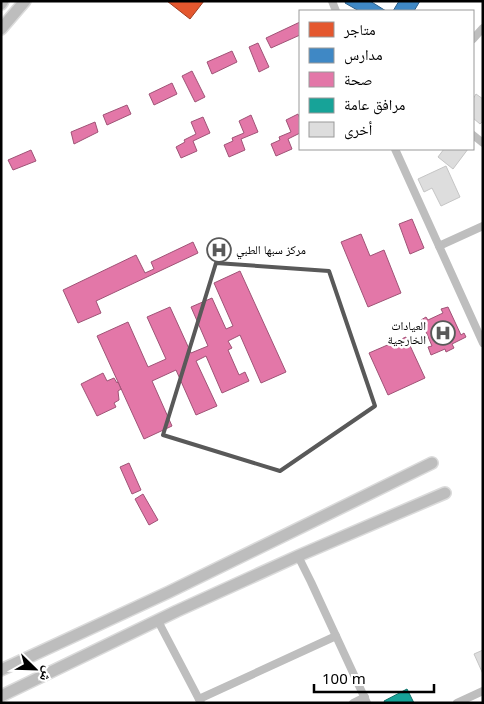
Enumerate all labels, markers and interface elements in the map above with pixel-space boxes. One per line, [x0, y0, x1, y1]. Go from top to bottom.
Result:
legend [299, 10, 474, 150]
text: متاجر [343, 19, 376, 39]
text: مدارس [344, 44, 383, 65]
text: صحة [344, 69, 373, 89]
text: مرافق عامة [344, 94, 405, 115]
text: أخرى [344, 119, 373, 140]
hospital icon: مركز سبها الطبي [206, 237, 232, 263]
place label: مركز سبها الطبي [236, 241, 306, 260]
place label: العيادات الخارجية [388, 317, 426, 348]
hospital icon: العيادات الخارجية [430, 320, 456, 346]
north arrow [10, 644, 60, 694]
scale bar [314, 662, 434, 694]
text: ش [36, 664, 59, 685]
text: 100 m [322, 668, 366, 688]

